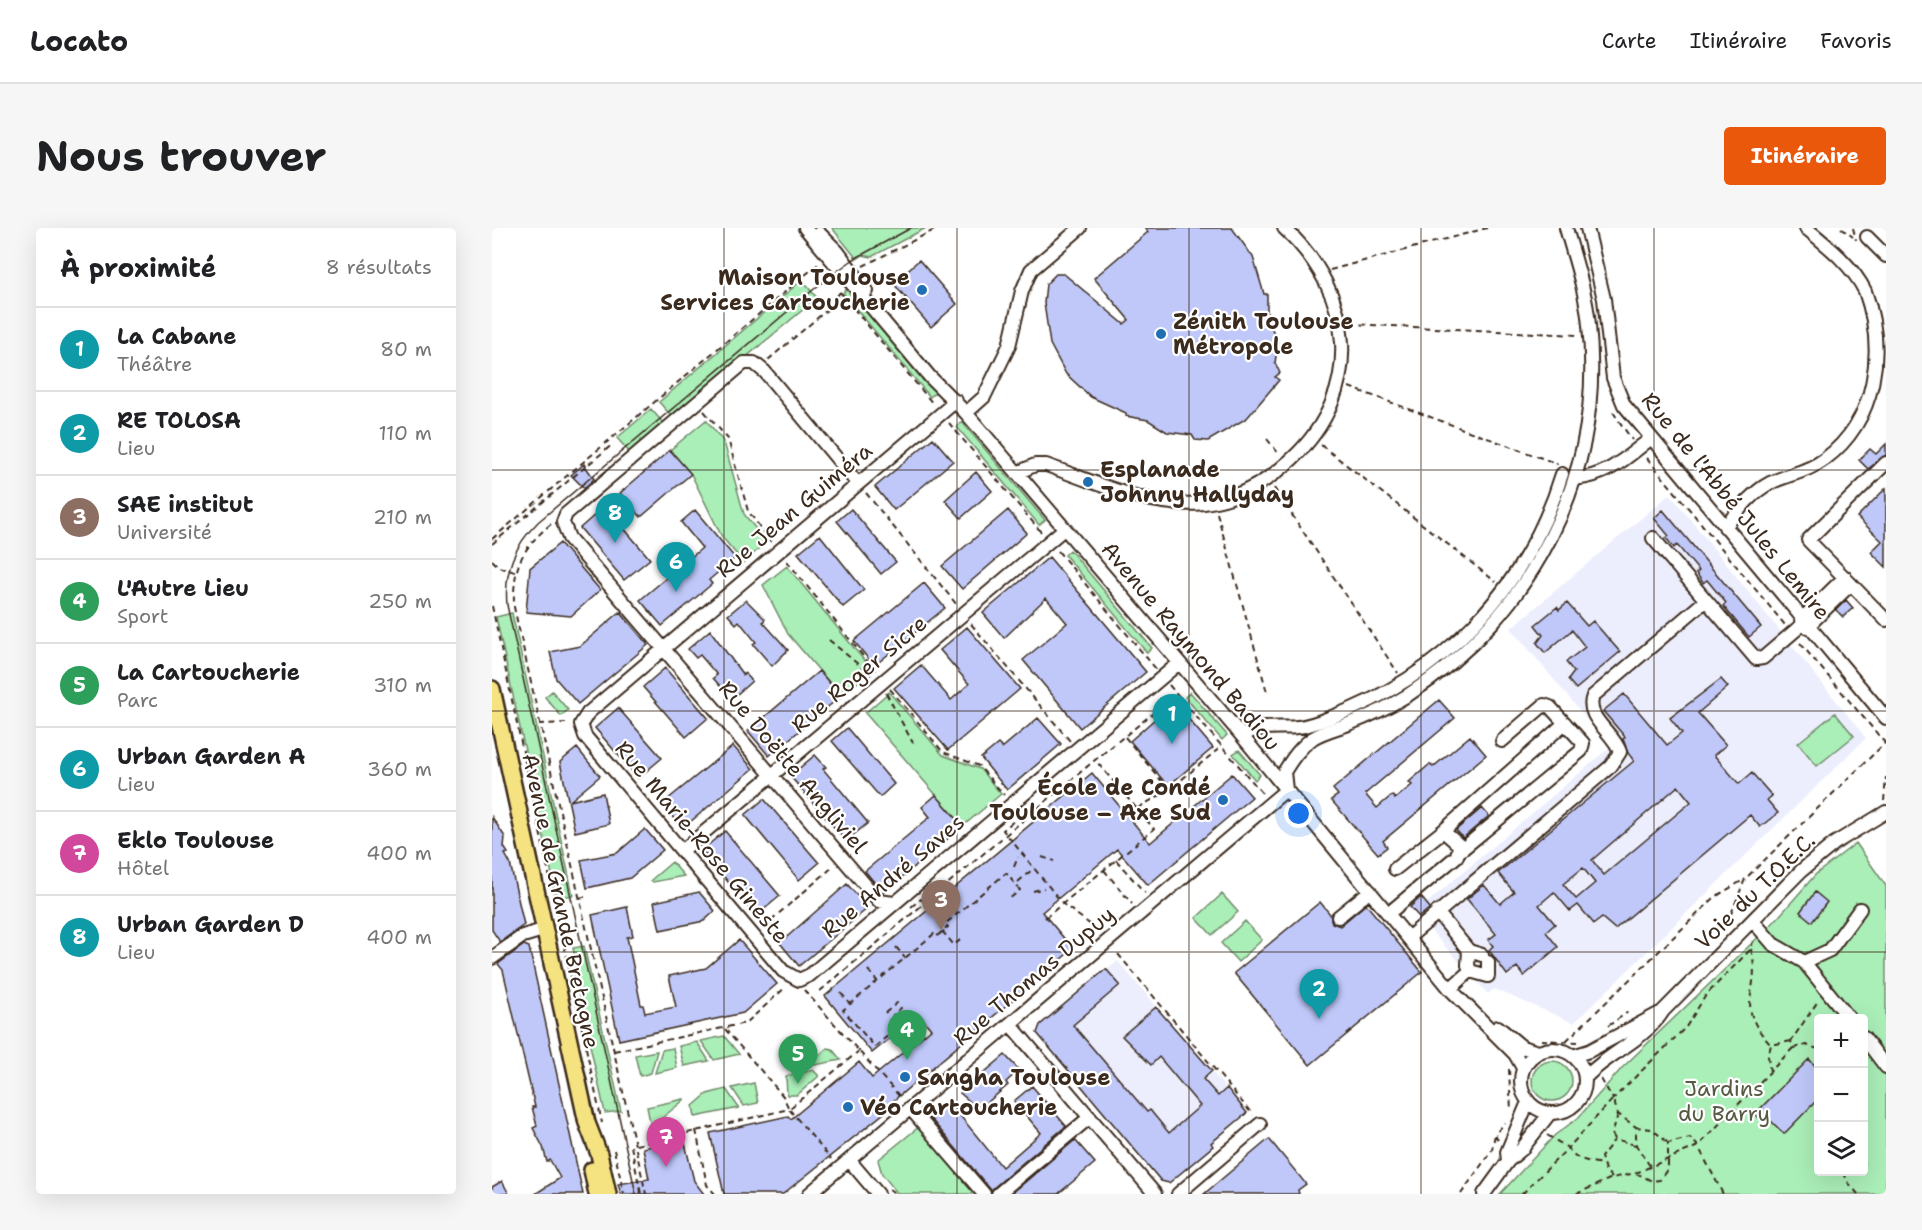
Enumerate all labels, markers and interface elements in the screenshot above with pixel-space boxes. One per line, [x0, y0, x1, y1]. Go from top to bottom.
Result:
text: Locato [30, 22, 128, 60]
text: Carte [1602, 27, 1657, 55]
text: Itinéraire [1690, 27, 1787, 55]
text: Favoris [1820, 27, 1892, 55]
button: Itinéraire [1724, 127, 1886, 185]
text: Nous trouver [36, 128, 326, 184]
text: À proximité [60, 250, 216, 285]
text: 8 résultats [326, 254, 432, 280]
place label: Maison Toulouse Services Cartoucherie [660, 263, 910, 317]
marker: Maison Toulouse Services Cartoucherie [915, 283, 929, 297]
place label: Zénith Toulouse Métropole [1173, 307, 1354, 361]
text: La Cabane [117, 322, 236, 351]
marker: Zénith Toulouse Métropole [1154, 327, 1168, 341]
text: 1 [75, 336, 84, 362]
text: 80 m [380, 336, 432, 362]
text: Théâtre [117, 351, 192, 377]
street label: Rue de l'Abbé Jules Lemire [1635, 386, 1837, 626]
text: RE TOLOSA [117, 406, 241, 435]
text: 2 [73, 420, 87, 446]
text: 110 m [378, 420, 432, 446]
text: Lieu [117, 435, 155, 461]
street label: Rue Jean Guiméra [710, 436, 879, 584]
place label: Esplanade Johnny Hallyday [1100, 455, 1294, 509]
marker: Esplanade Johnny Hallyday [1081, 475, 1095, 489]
text: SAE institut [117, 490, 253, 519]
pin: 8 [596, 494, 634, 543]
text: 3 [73, 504, 87, 530]
text: 210 m [373, 504, 432, 530]
text: Université [117, 519, 212, 545]
street label: Avenue Raymond Badiou [1095, 535, 1287, 757]
pin: 6 [656, 542, 696, 592]
text: L'Autre Lieu [117, 574, 249, 603]
text: 4 [73, 588, 87, 614]
text: 250 m [368, 588, 432, 614]
text: Sport [117, 603, 168, 629]
street label: Rue Roger Sicre [785, 609, 933, 739]
text: La Cartoucherie [117, 658, 300, 687]
text: 5 [73, 672, 86, 698]
text: 310 m [373, 672, 432, 698]
street label: Rue Doëtte Angliviel [712, 675, 874, 860]
text: Parc [117, 687, 158, 713]
pin: 1 [1152, 694, 1192, 744]
street label: Rue Marie-Rose Gineste [609, 735, 795, 949]
text: Urban Garden A [117, 742, 306, 771]
street label: Avenue de Grande Bretagne [516, 751, 606, 1051]
text: 6 [73, 756, 87, 782]
text: 360 m [367, 756, 432, 782]
text: Lieu [117, 771, 155, 797]
place label: École de Condé Toulouse – Axe Sud [989, 771, 1211, 827]
marker: École de Condé Toulouse – Axe Sud [1216, 793, 1230, 807]
your location [1284, 799, 1313, 828]
street label: Rue André Saves [815, 808, 971, 944]
text: Eklo Toulouse [117, 826, 274, 855]
street label: Voie du T.O.E.C. [1689, 826, 1821, 956]
text: 7 [73, 840, 87, 866]
text: 400 m [366, 840, 432, 866]
text: Hôtel [117, 855, 169, 881]
pin: 3 [922, 880, 960, 930]
street label: Rue Thomas Dupuy [947, 900, 1121, 1052]
text: Urban Garden D [117, 910, 304, 939]
text: 8 [73, 924, 87, 950]
text: 400 m [366, 924, 432, 950]
text: Lieu [117, 939, 155, 965]
pin: 2 [1300, 970, 1338, 1019]
pin: 4 [888, 1010, 926, 1060]
map controls [1814, 1014, 1868, 1176]
button: + [1814, 1014, 1868, 1068]
pin: 5 [778, 1034, 818, 1084]
place label: Sangha Toulouse [917, 1063, 1110, 1092]
button: − [1814, 1068, 1868, 1122]
marker: Sangha Toulouse [898, 1070, 912, 1084]
park label: Jardins du Barry [1678, 1074, 1770, 1128]
place label: Véo Cartoucherie [860, 1093, 1058, 1122]
marker: Véo Cartoucherie [841, 1100, 855, 1114]
pin: 7 [646, 1118, 686, 1167]
button: layers [1814, 1122, 1868, 1176]

